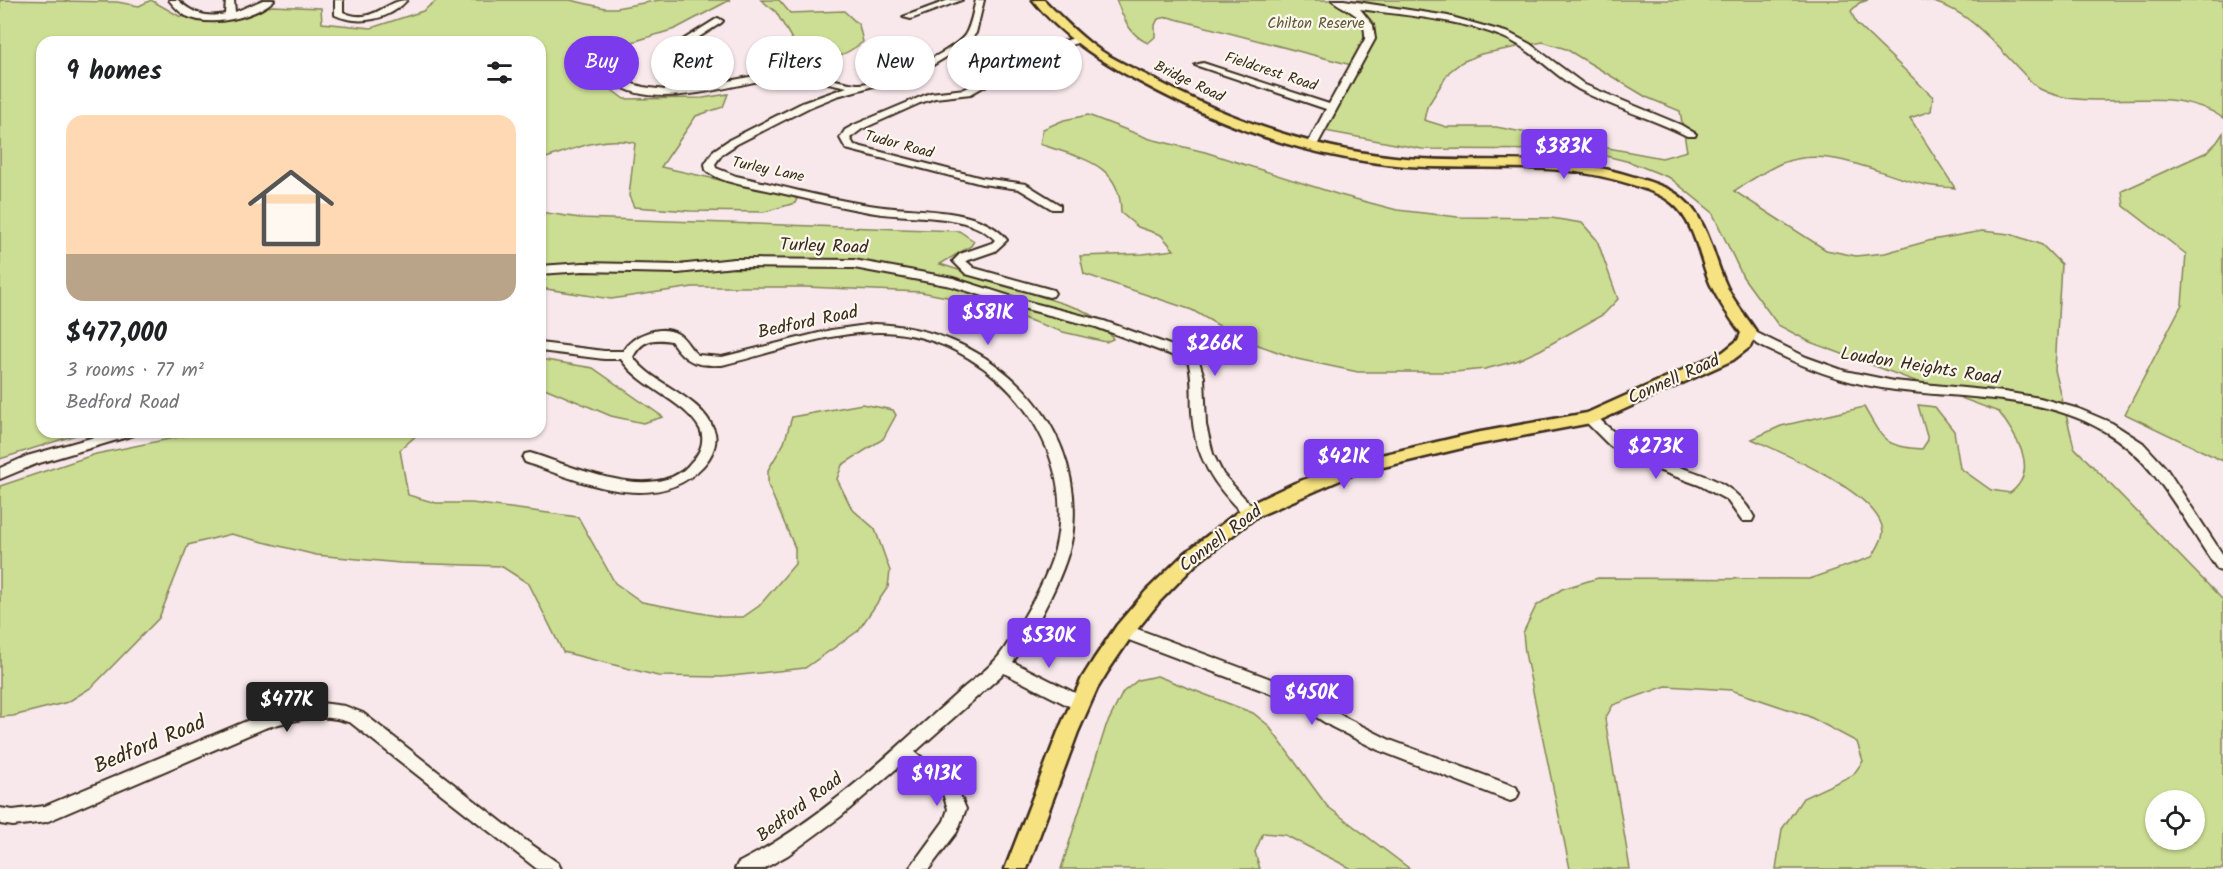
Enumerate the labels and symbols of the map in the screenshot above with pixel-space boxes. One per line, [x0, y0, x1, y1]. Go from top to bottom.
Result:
park label: Chilton Reserve [1267, 12, 1365, 36]
street label: Fieldcrest Road [1222, 46, 1321, 98]
street label: Bridge Road [1150, 55, 1229, 110]
street label: Tudor Road [862, 124, 937, 166]
pin: $383K [1522, 129, 1606, 180]
street label: Turley Lane [729, 151, 807, 189]
street label: Turley Road [779, 231, 870, 263]
pin: $581K [946, 295, 1030, 346]
street label: Bedford Road [755, 298, 862, 348]
pin: $266K [1173, 326, 1257, 377]
street label: Loudon Heights Road [1838, 340, 2003, 394]
street label: Connell Road [1623, 346, 1726, 413]
pin: $273K [1614, 429, 1698, 480]
pin: $421K [1302, 439, 1386, 490]
street label: Connell Road [1173, 497, 1270, 580]
pin: $530K [1007, 618, 1091, 669]
pin: $450K [1270, 675, 1354, 726]
pin: $477K [245, 682, 329, 733]
street label: Bedford Road [89, 706, 212, 783]
pin: $913K [895, 756, 979, 807]
street label: Bedford Road [751, 765, 850, 850]

